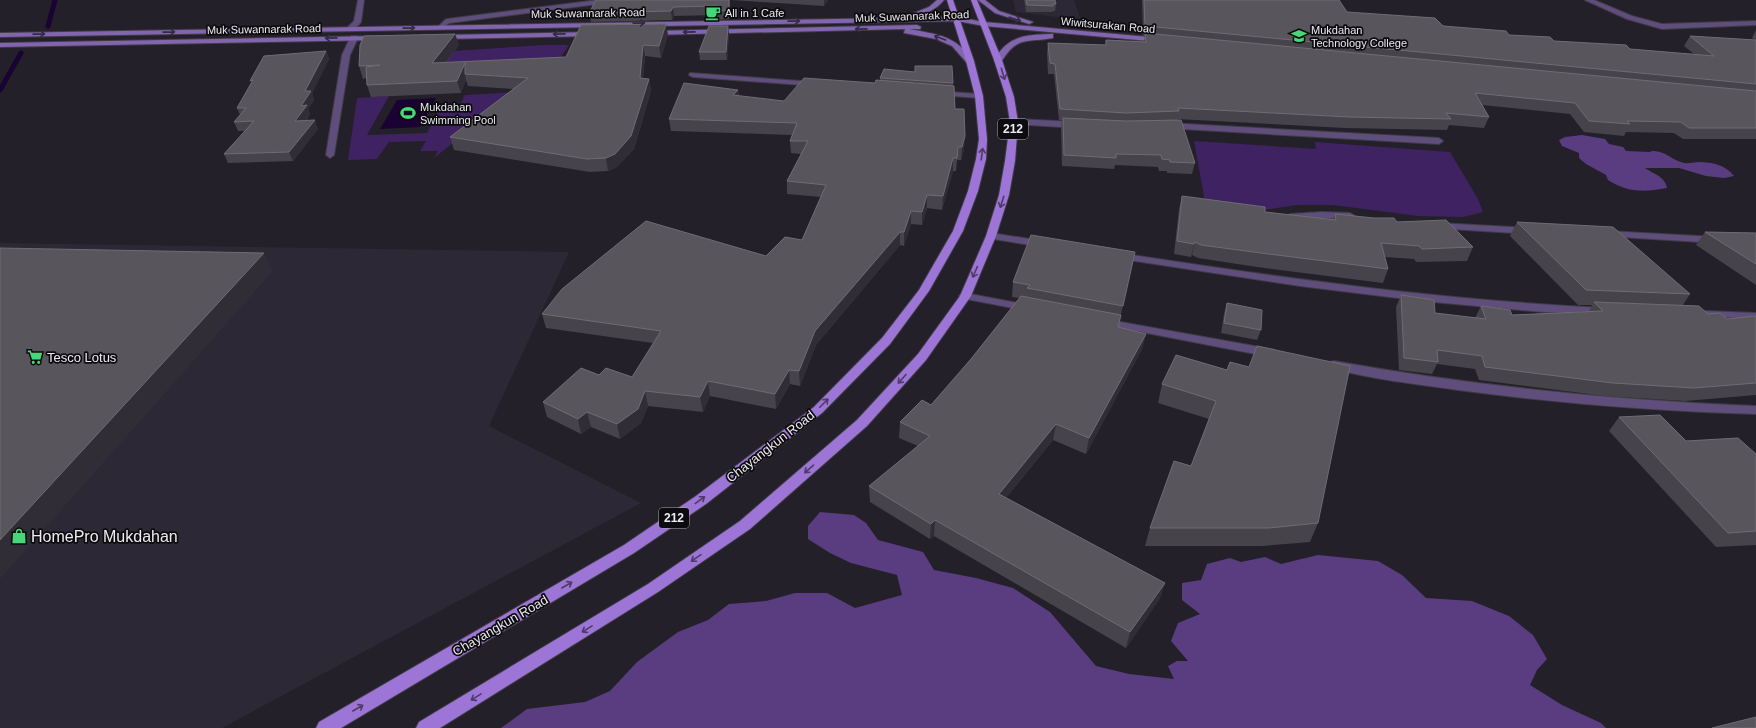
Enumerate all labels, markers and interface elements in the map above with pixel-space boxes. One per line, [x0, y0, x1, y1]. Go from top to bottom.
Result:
cafe icon: All in 1 Cafe [704, 4, 722, 22]
street label: Muk Suwannarak Road [531, 6, 645, 20]
place label: All in 1 Cafe [725, 7, 784, 19]
street label: Muk Suwannarak Road [855, 8, 969, 24]
one-way arrow [1009, 15, 1021, 23]
street label: Wiwitsurakan Road [1060, 15, 1156, 35]
one-way arrow [787, 17, 800, 25]
one-way arrow [632, 20, 645, 27]
street label: Muk Suwannarak Road [207, 22, 321, 36]
one-way arrow [402, 24, 415, 31]
place label: Mukdahan Technology College [1311, 24, 1407, 49]
one-way arrow [855, 25, 868, 32]
school or university icon: Mukdahan Technology College [1290, 27, 1308, 45]
one-way arrow [162, 28, 175, 36]
one-way arrow [683, 28, 696, 36]
one-way arrow [32, 31, 45, 38]
one-way arrow [553, 31, 566, 38]
one-way arrow [935, 34, 947, 42]
one-way arrow [325, 35, 338, 42]
one-way arrow [1000, 67, 1007, 80]
place label: Mukdahan Swimming Pool [420, 101, 496, 126]
sports icon: Mukdahan Swimming Pool [399, 104, 417, 122]
road number: 212 [998, 119, 1028, 139]
one-way arrow [978, 148, 985, 161]
one-way arrow [998, 195, 1005, 208]
one-way arrow [971, 265, 978, 277]
supermarket icon: Tesco Lotus [26, 348, 44, 366]
place label: Tesco Lotus [47, 350, 117, 365]
one-way arrow [898, 373, 907, 384]
one-way arrow [819, 398, 829, 408]
street label: Chayangkun Road [723, 407, 817, 485]
one-way arrow [805, 464, 815, 473]
one-way arrow [694, 496, 705, 505]
road number: 212 [659, 508, 689, 528]
shop icon: HomePro Mukdahan [10, 527, 28, 545]
place label: HomePro Mukdahan [31, 528, 178, 545]
one-way arrow [691, 554, 702, 562]
one-way arrow [561, 581, 573, 589]
street label: Chayangkun Road [450, 592, 551, 659]
one-way arrow [582, 625, 593, 633]
one-way arrow [471, 693, 482, 701]
one-way arrow [352, 704, 364, 712]

